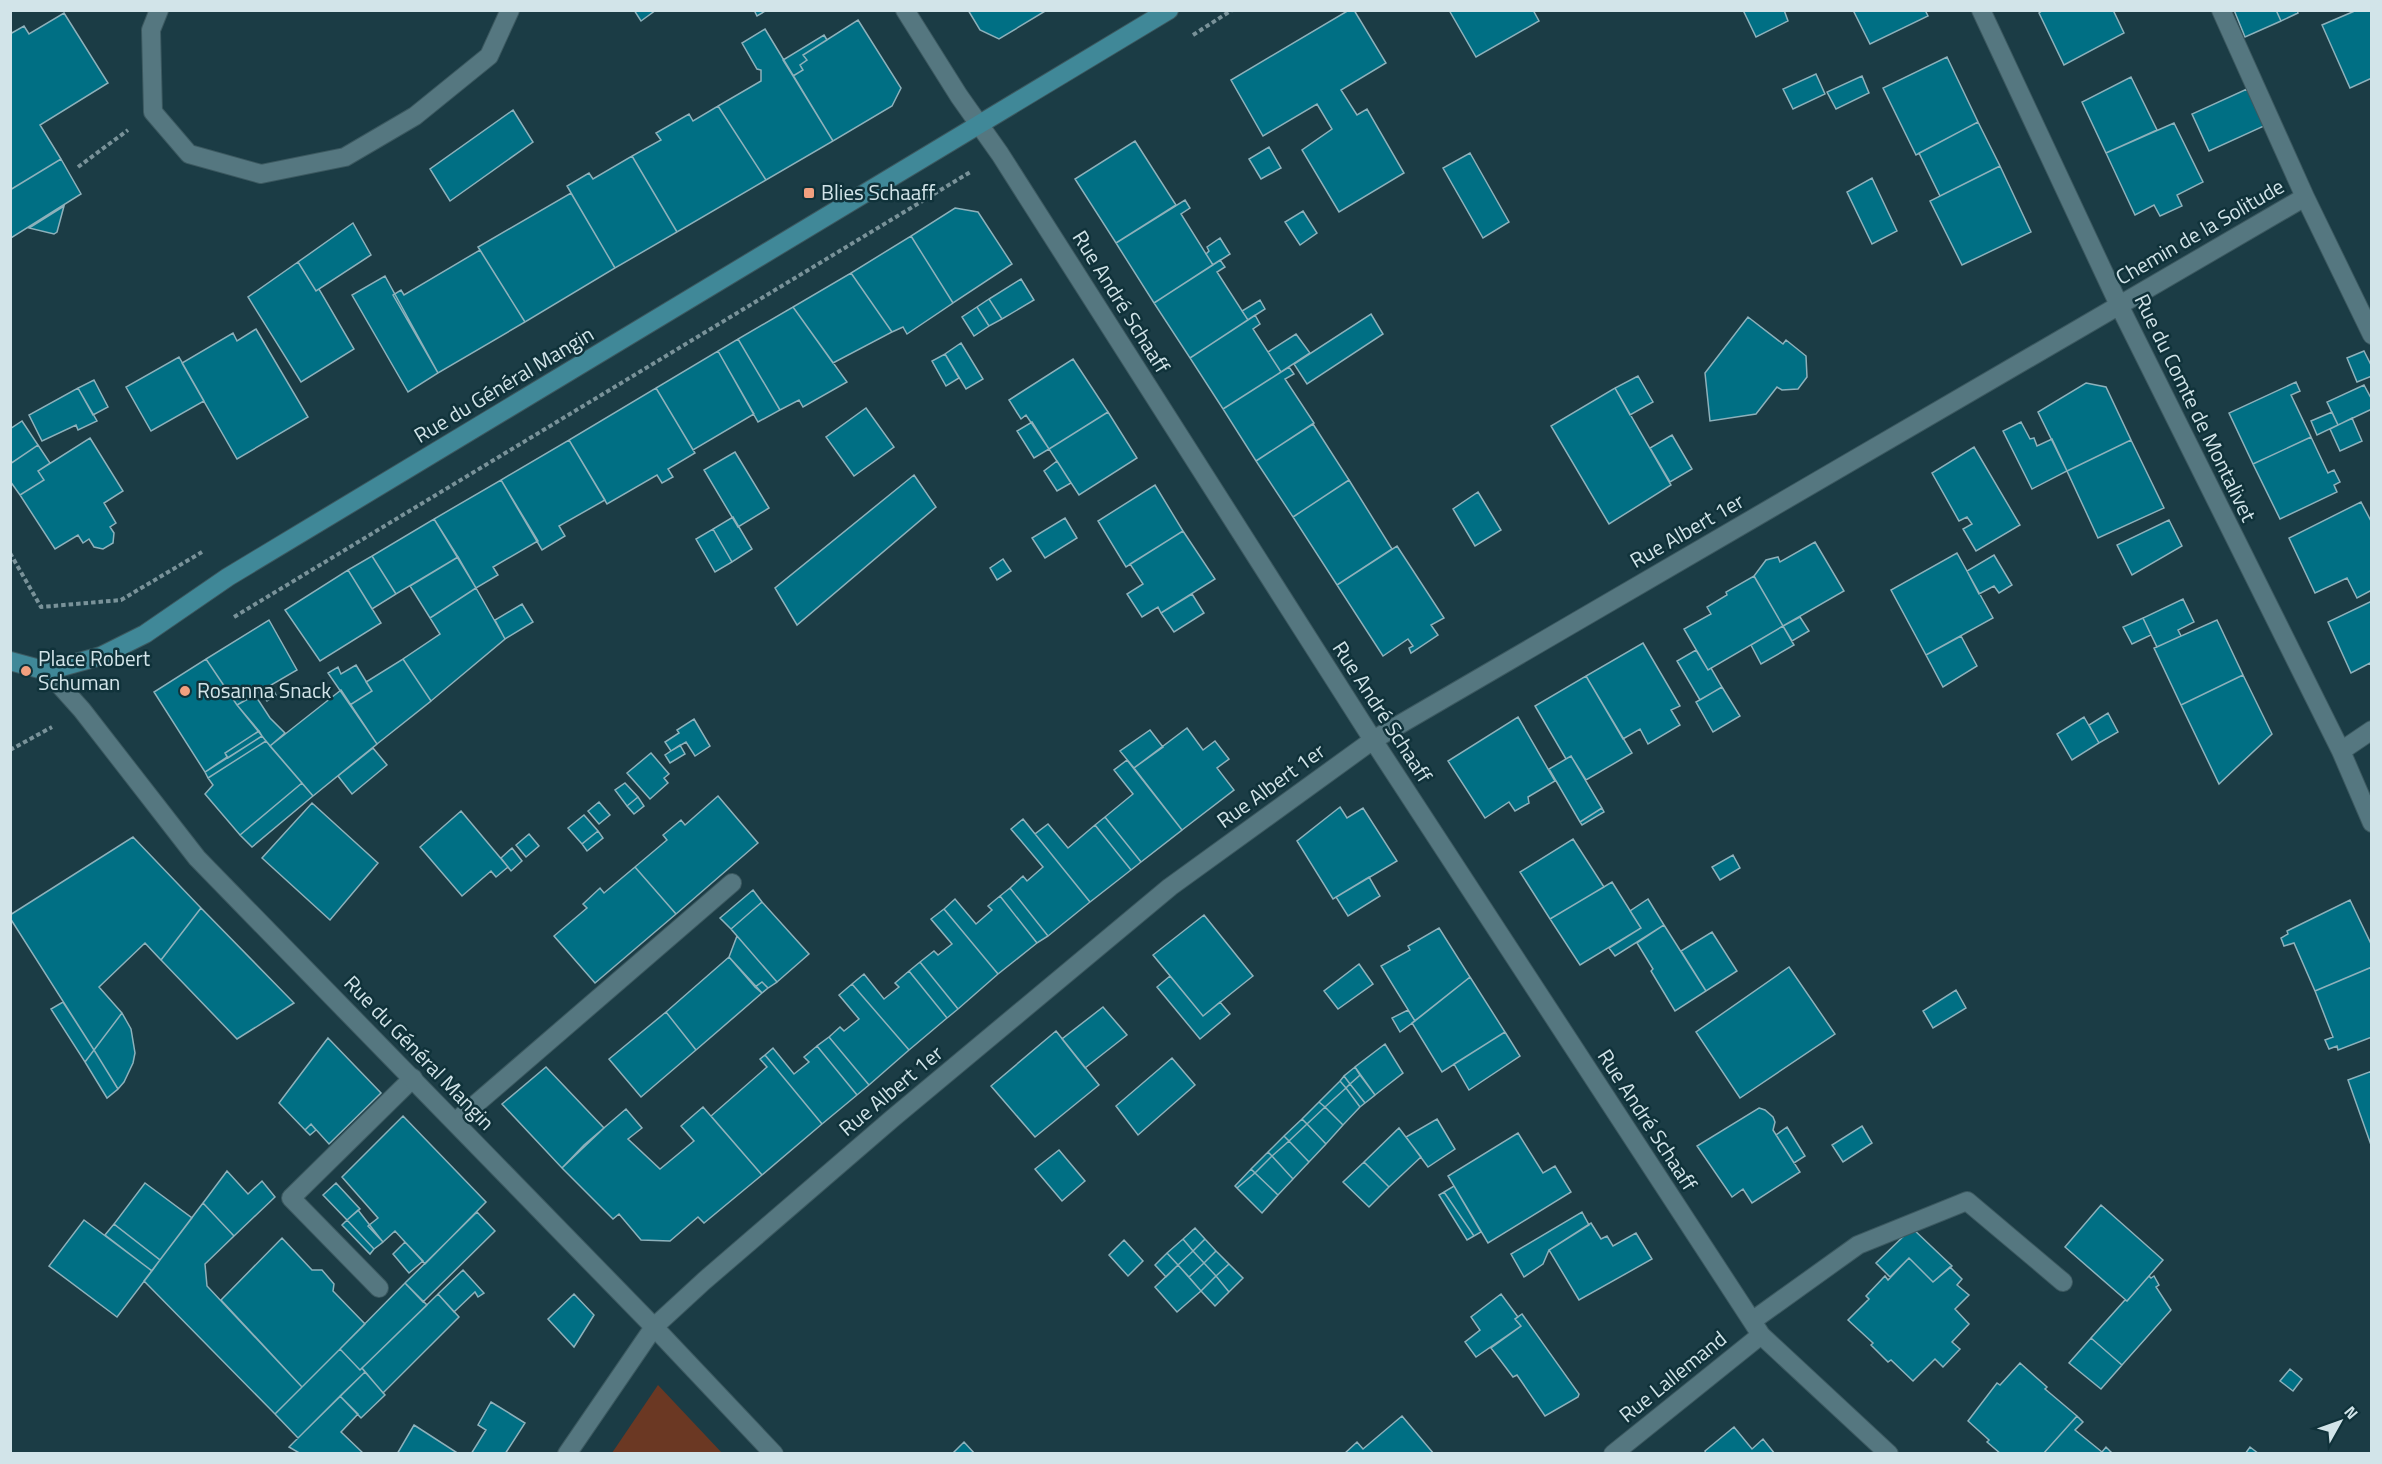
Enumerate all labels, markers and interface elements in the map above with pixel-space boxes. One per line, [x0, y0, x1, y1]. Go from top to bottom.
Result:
street label: Chemin de la Solitude [2109, 170, 2290, 292]
place label: Blies Schaaff [821, 176, 935, 208]
marker: Blies Schaaff [802, 186, 816, 200]
street label: Rue André Schaaff [1065, 224, 1179, 379]
street label: Rue du Comte de Montalivet [2127, 288, 2265, 527]
street label: Rue du Général Mangin [407, 318, 600, 451]
street label: Rue Albert 1er [1623, 484, 1750, 576]
street label: Rue André Schaaff [1325, 634, 1441, 789]
place label: Place Robert Schuman [38, 642, 151, 698]
marker: Place Robert Schuman [19, 664, 33, 678]
place label: Rosanna Snack [197, 674, 331, 706]
marker: Rosanna Snack [178, 684, 192, 698]
street label: Rue Albert 1er [1210, 735, 1331, 836]
street label: Rue du Général Mangin [337, 967, 502, 1137]
street label: Rue Albert 1er [831, 1037, 949, 1143]
street label: Rue André Schaaff [1590, 1042, 1706, 1197]
street label: Rue Lallemand [1612, 1323, 1733, 1430]
north arrow [2310, 1392, 2370, 1452]
text: N [2339, 1400, 2364, 1424]

